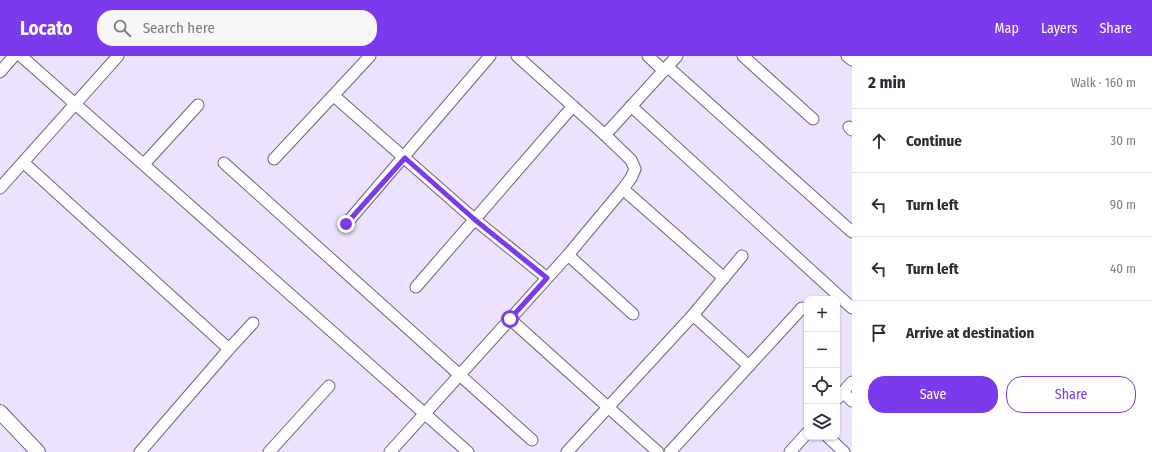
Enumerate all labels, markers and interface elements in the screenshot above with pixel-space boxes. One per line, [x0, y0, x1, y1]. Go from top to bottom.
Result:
search box [97, 10, 377, 46]
text: Locato [20, 17, 73, 40]
icon: search [111, 17, 133, 39]
text: Search here [143, 19, 215, 37]
text: Map [995, 20, 1019, 37]
text: Layers [1041, 20, 1077, 37]
text: Share [1099, 20, 1132, 37]
text: 2 min [868, 72, 906, 93]
text: Walk · 160 m [1071, 75, 1136, 90]
icon: ahead [868, 130, 890, 152]
text: Continue [906, 132, 962, 150]
text: 30 m [1110, 133, 1136, 148]
icon: left [868, 194, 890, 216]
text: Turn left [906, 196, 959, 214]
text: 90 m [1110, 197, 1136, 212]
route end [337, 215, 355, 233]
icon: left [868, 258, 890, 280]
text: Turn left [906, 260, 959, 278]
text: 40 m [1110, 261, 1136, 276]
map controls [804, 296, 840, 440]
button: + [804, 296, 840, 332]
route start [501, 310, 519, 328]
icon: arrive [868, 322, 890, 344]
text: Arrive at destination [906, 324, 1034, 342]
button: − [804, 332, 840, 368]
button: locate [804, 368, 840, 404]
button: Save [868, 376, 998, 413]
button: Share [1006, 376, 1136, 413]
button: layers [804, 404, 840, 440]

